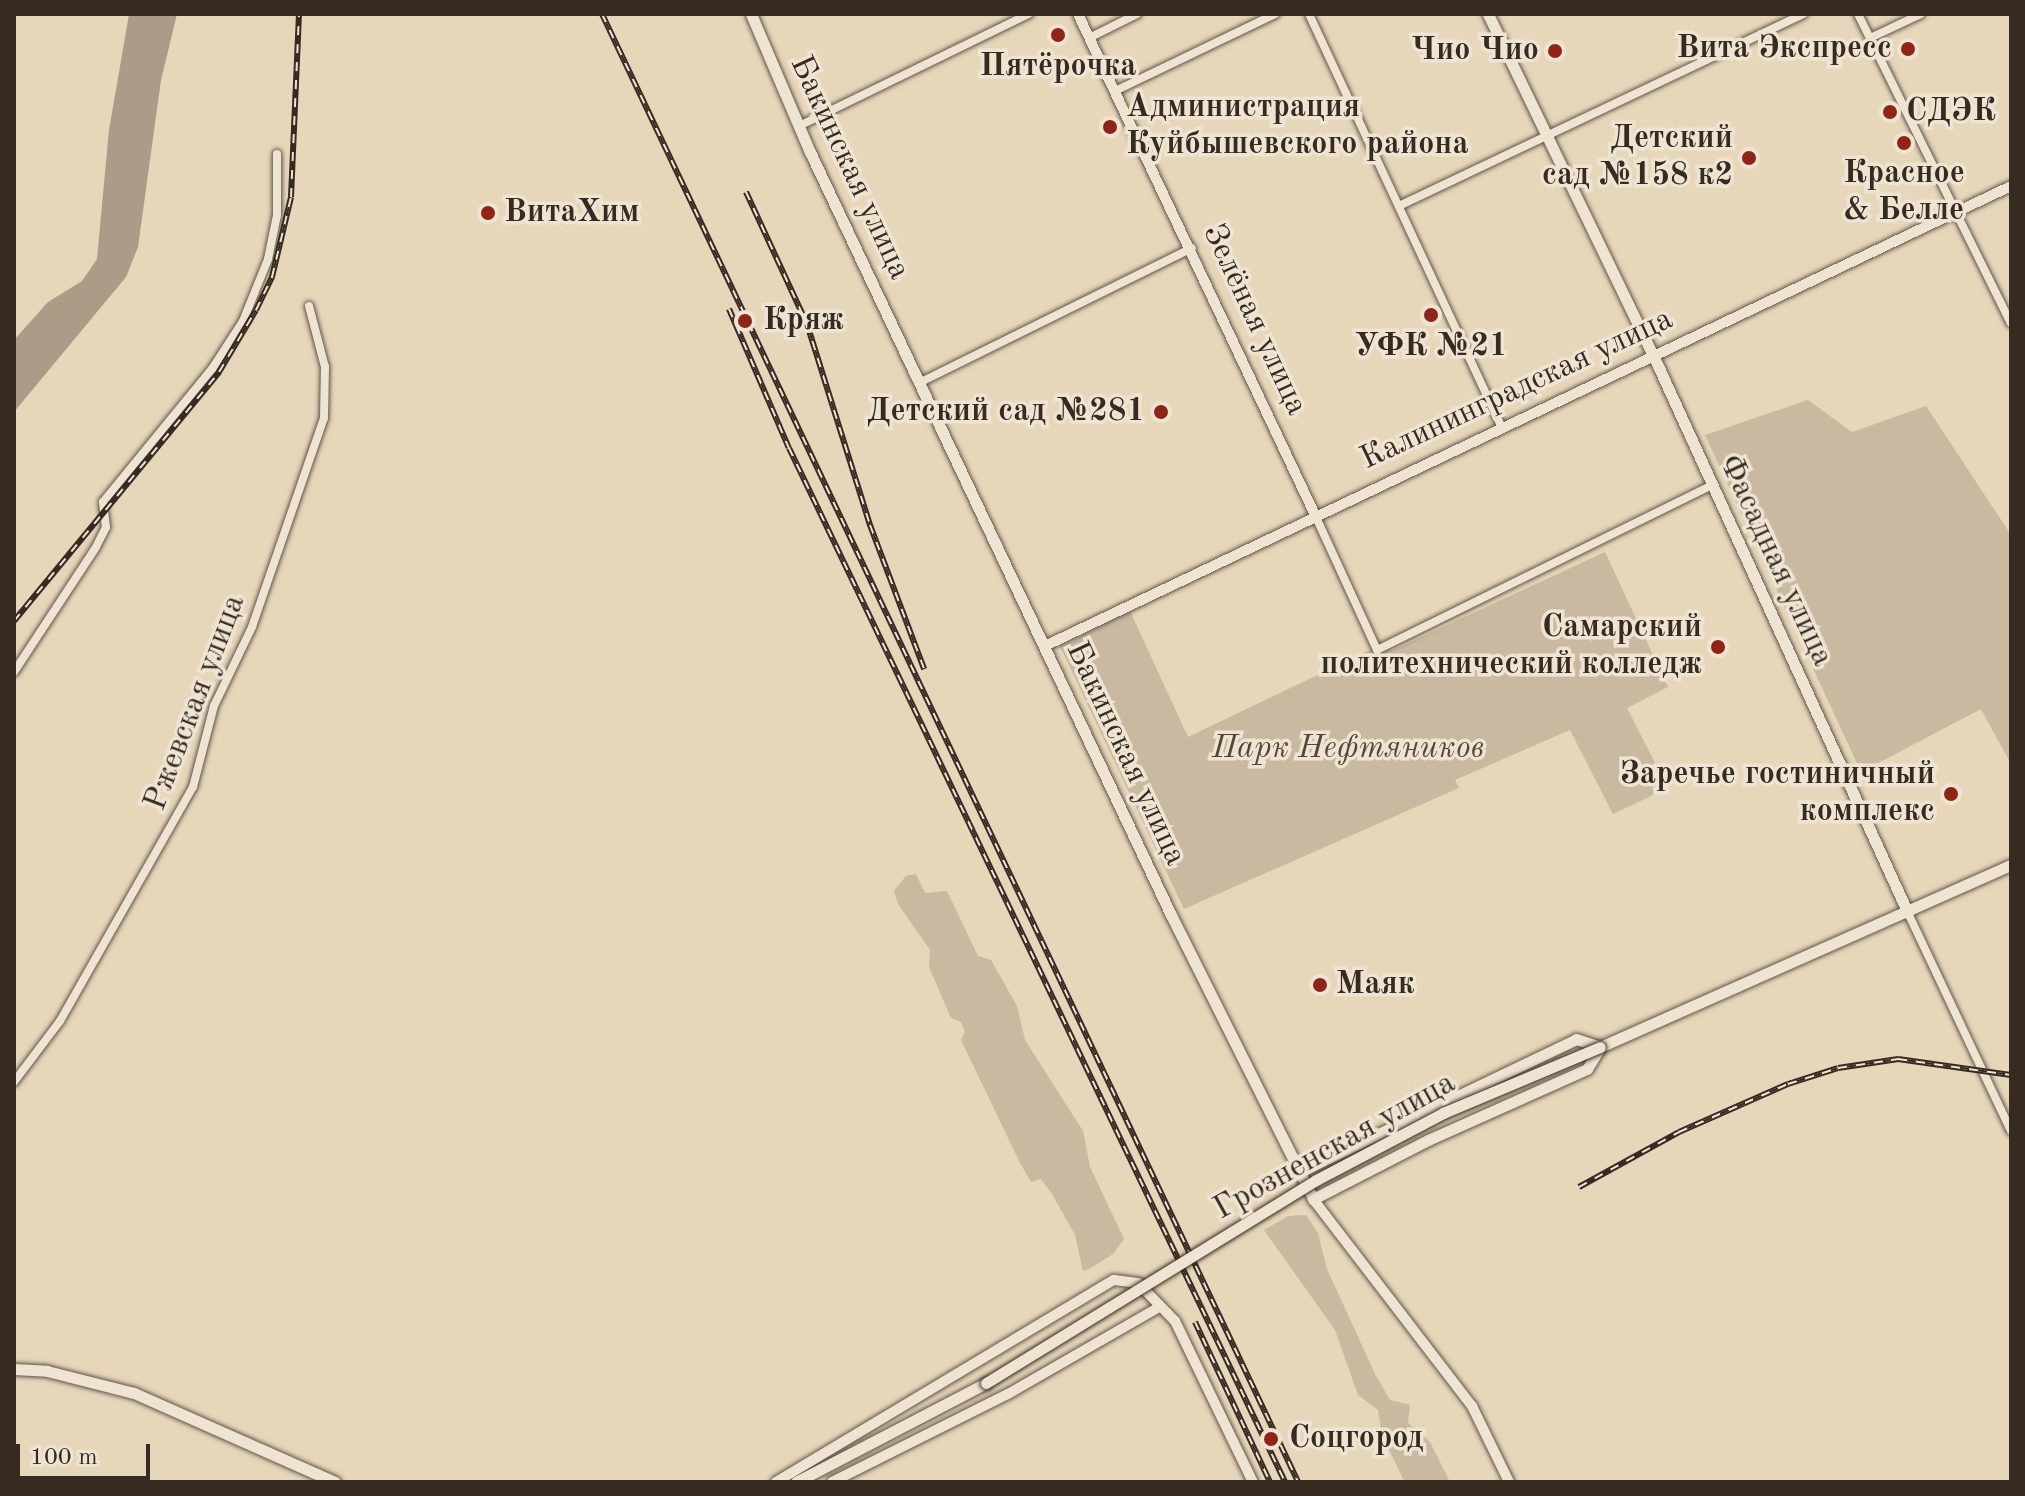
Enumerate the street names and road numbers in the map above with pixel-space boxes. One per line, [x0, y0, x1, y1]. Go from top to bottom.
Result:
street label: Бакинская улица [780, 50, 918, 286]
street label: Зелёная улица [1193, 218, 1315, 422]
street label: Калининградская улица [1355, 301, 1679, 479]
street label: Фасадная улица [1709, 449, 1841, 673]
street label: Ржевская улица [137, 590, 255, 816]
street label: Бакинская улица [1056, 636, 1194, 872]
street label: Грозненская улица [1208, 1065, 1462, 1229]

